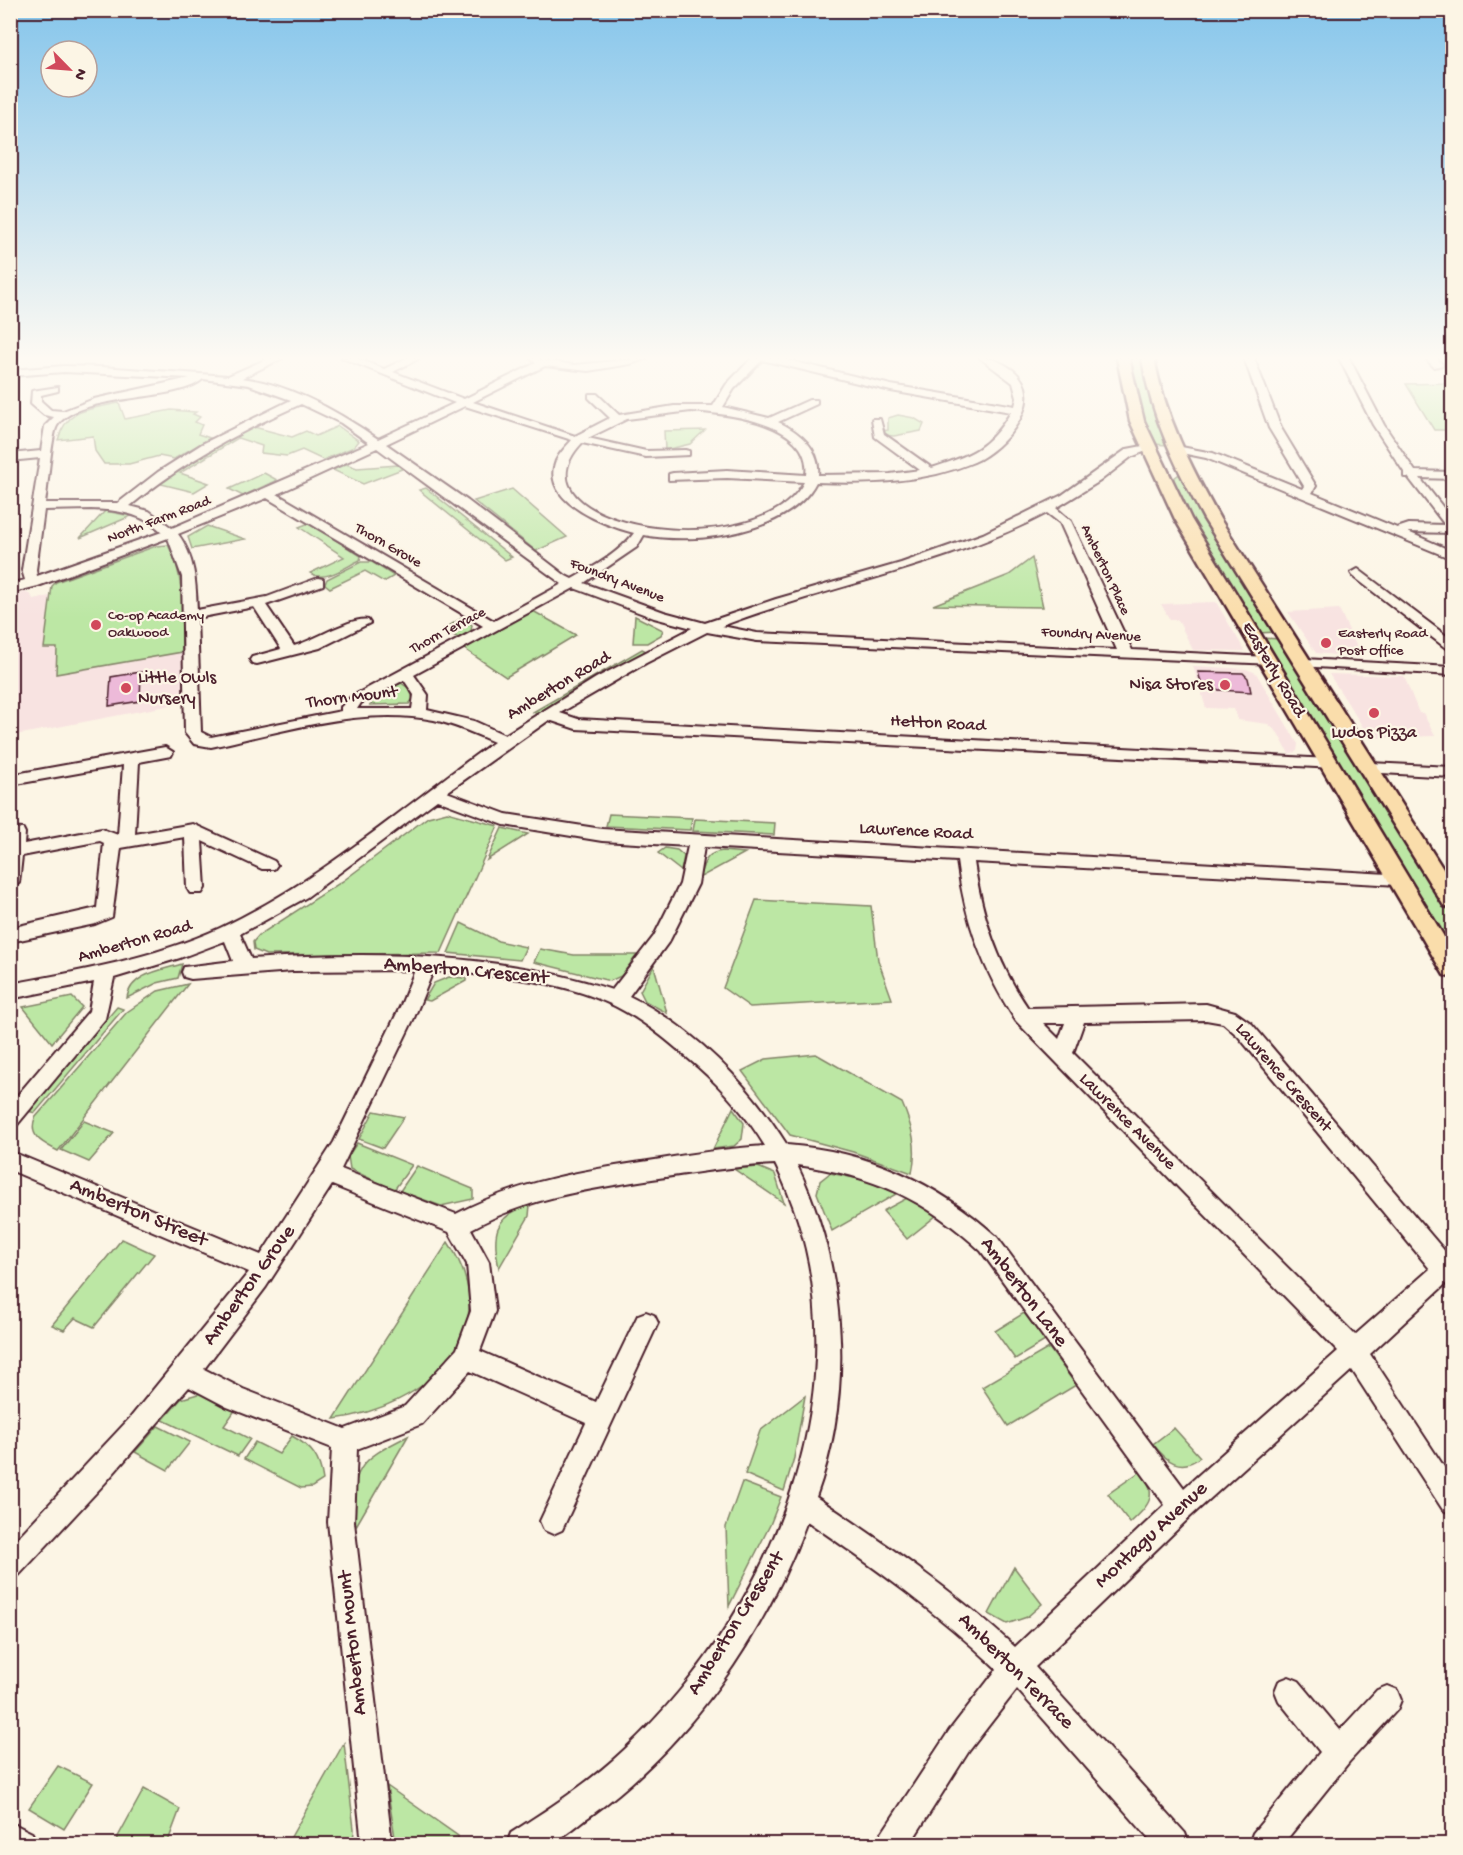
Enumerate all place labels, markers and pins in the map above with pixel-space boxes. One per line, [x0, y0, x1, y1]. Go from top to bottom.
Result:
place label: Co-op Academy Oakwood [108, 607, 205, 642]
marker: Co-op Academy Oakwood [89, 618, 103, 632]
place label: Easterly Road Post Office [1337, 625, 1429, 660]
marker: Easterly Road Post Office [1319, 636, 1333, 650]
place label: Little Owls Nursery [138, 668, 217, 710]
place label: Nisa Stores [1129, 675, 1214, 696]
marker: Nisa Stores [1218, 678, 1232, 692]
marker: Little Owls Nursery [119, 681, 133, 695]
marker: Ludos Pizza [1367, 706, 1381, 720]
place label: Ludos Pizza [1331, 723, 1418, 744]

